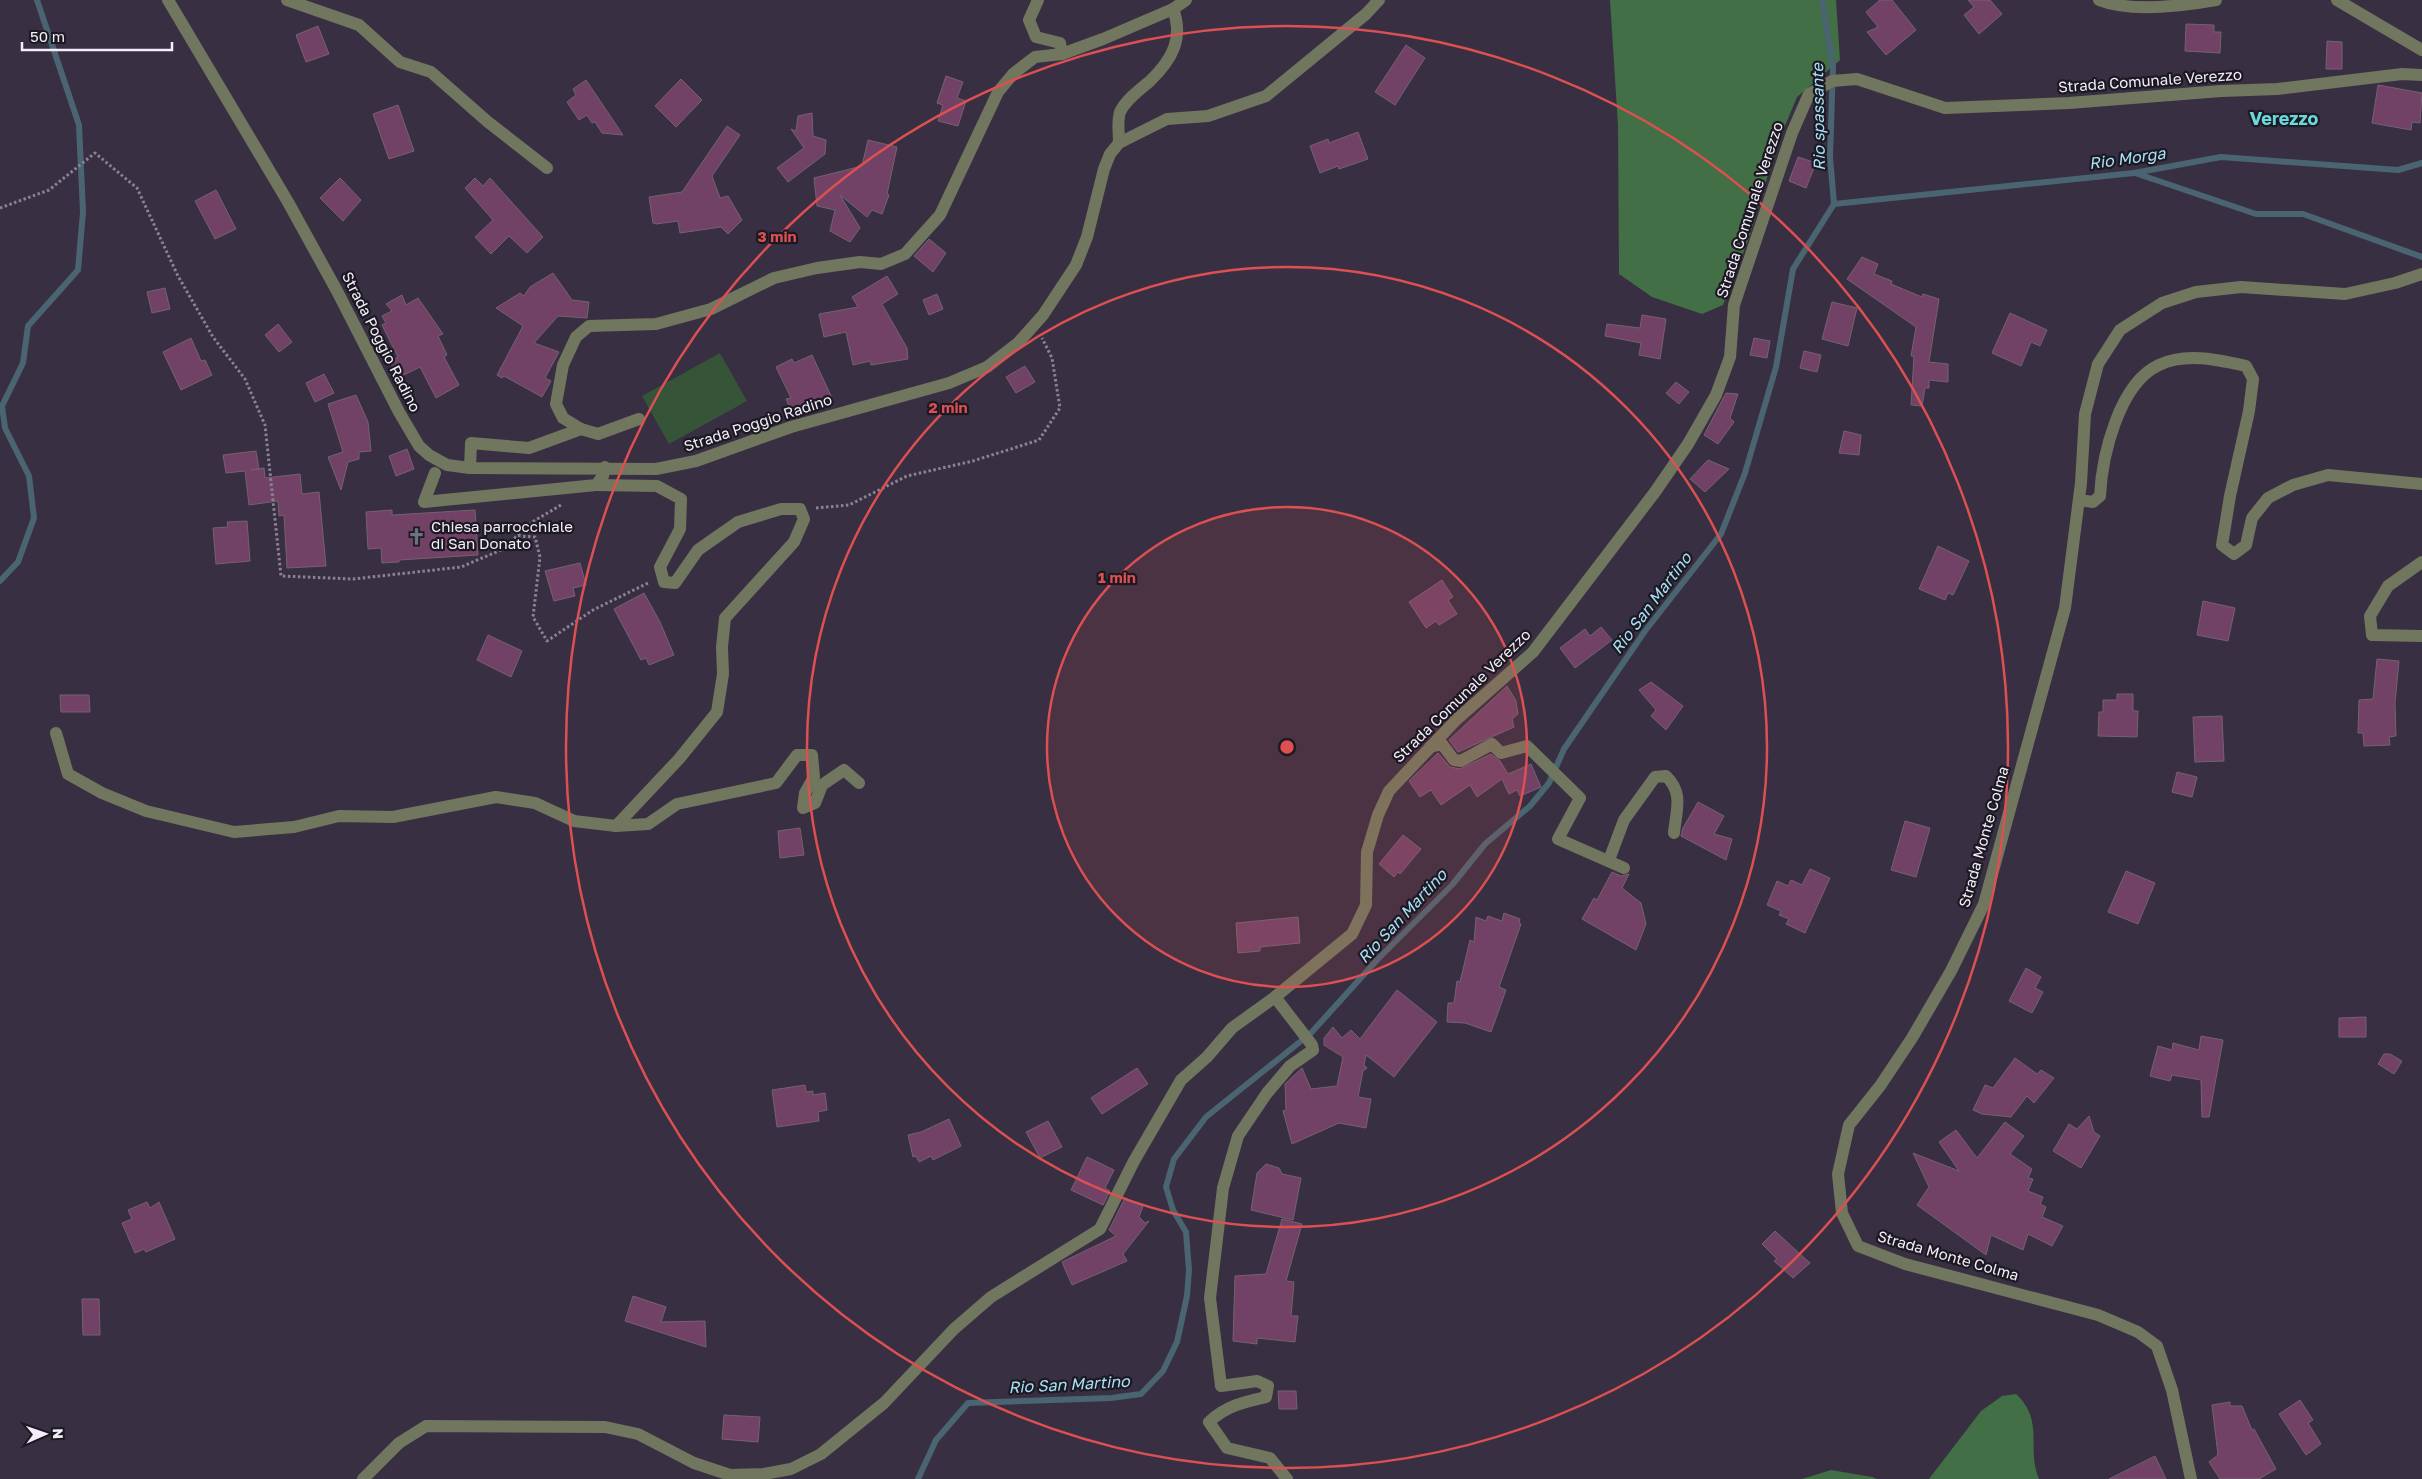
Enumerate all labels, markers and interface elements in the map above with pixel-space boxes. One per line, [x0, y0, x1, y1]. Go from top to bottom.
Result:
scale bar [22, 20, 172, 52]
text: 50 m [30, 27, 65, 45]
water label: Rio spassante [1807, 61, 1829, 171]
street label: Strada Comunale Verezzo [2058, 65, 2242, 95]
district label: Verezzo [2250, 107, 2319, 129]
street label: Strada Comunale Verezzo [1712, 119, 1786, 300]
water label: Rio Morga [2087, 143, 2168, 173]
text: 3 min [757, 227, 797, 245]
street label: Strada Poggio Radino [339, 268, 425, 415]
street label: Strada Poggio Radino [681, 390, 834, 455]
text: 2 min [928, 398, 968, 416]
place label: Chiesa parrocchiale di San Donato [431, 517, 573, 552]
church icon: Chiesa parrocchiale di San Donato [407, 526, 427, 546]
water label: Rio San Martino [1606, 547, 1696, 657]
text: 1 min [1098, 568, 1136, 586]
street label: Strada Comunale Verezzo [1389, 625, 1534, 766]
centre of rings [1278, 738, 1296, 756]
street label: Strada Monte Colma [1954, 764, 2012, 909]
water label: Rio San Martino [1353, 864, 1452, 967]
street label: Strada Monte Colma [1876, 1226, 2021, 1284]
water label: Rio San Martino [1008, 1371, 1132, 1397]
north arrow [20, 1409, 70, 1459]
text: N [50, 1428, 67, 1439]

